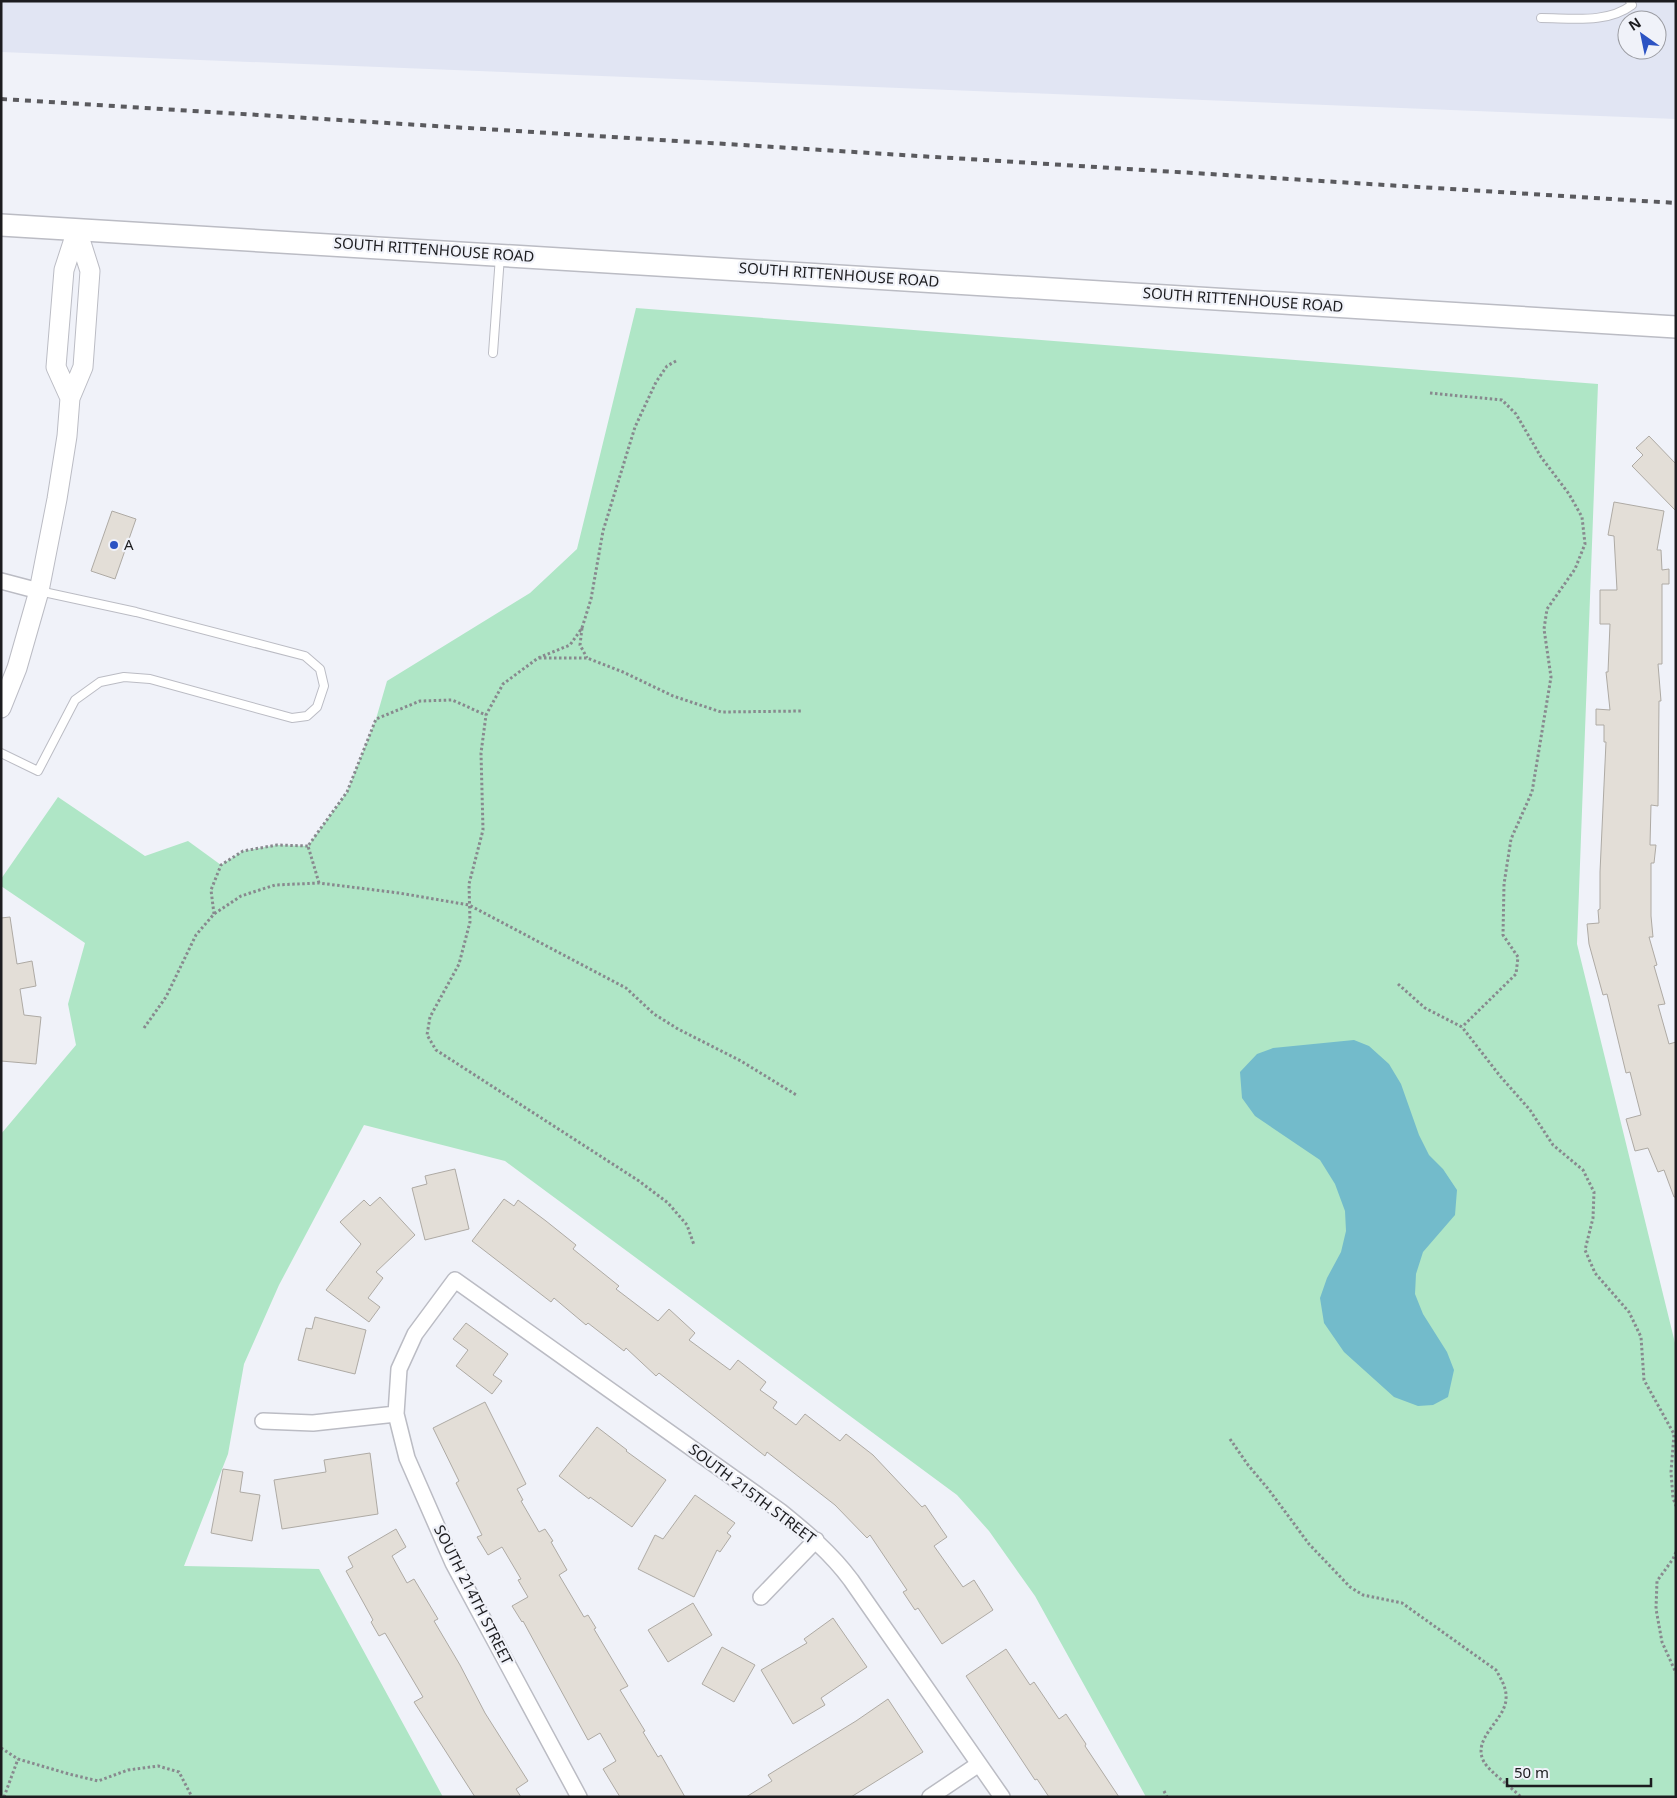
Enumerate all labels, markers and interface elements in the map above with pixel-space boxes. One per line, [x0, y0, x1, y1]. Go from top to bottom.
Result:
north arrow [1617, 10, 1667, 60]
text: N [1625, 13, 1645, 35]
street label: SOUTH RITTENHOUSE ROAD [333, 232, 535, 266]
street label: SOUTH RITTENHOUSE ROAD [738, 257, 940, 291]
street label: SOUTH RITTENHOUSE ROAD [1142, 282, 1344, 316]
place label: A [124, 534, 134, 554]
marker: A [108, 539, 120, 551]
street label: SOUTH 215TH STREET [685, 1439, 821, 1548]
street label: SOUTH 214TH STREET [430, 1521, 518, 1668]
scale bar [1507, 1756, 1651, 1788]
text: 50 m [1514, 1762, 1549, 1782]

